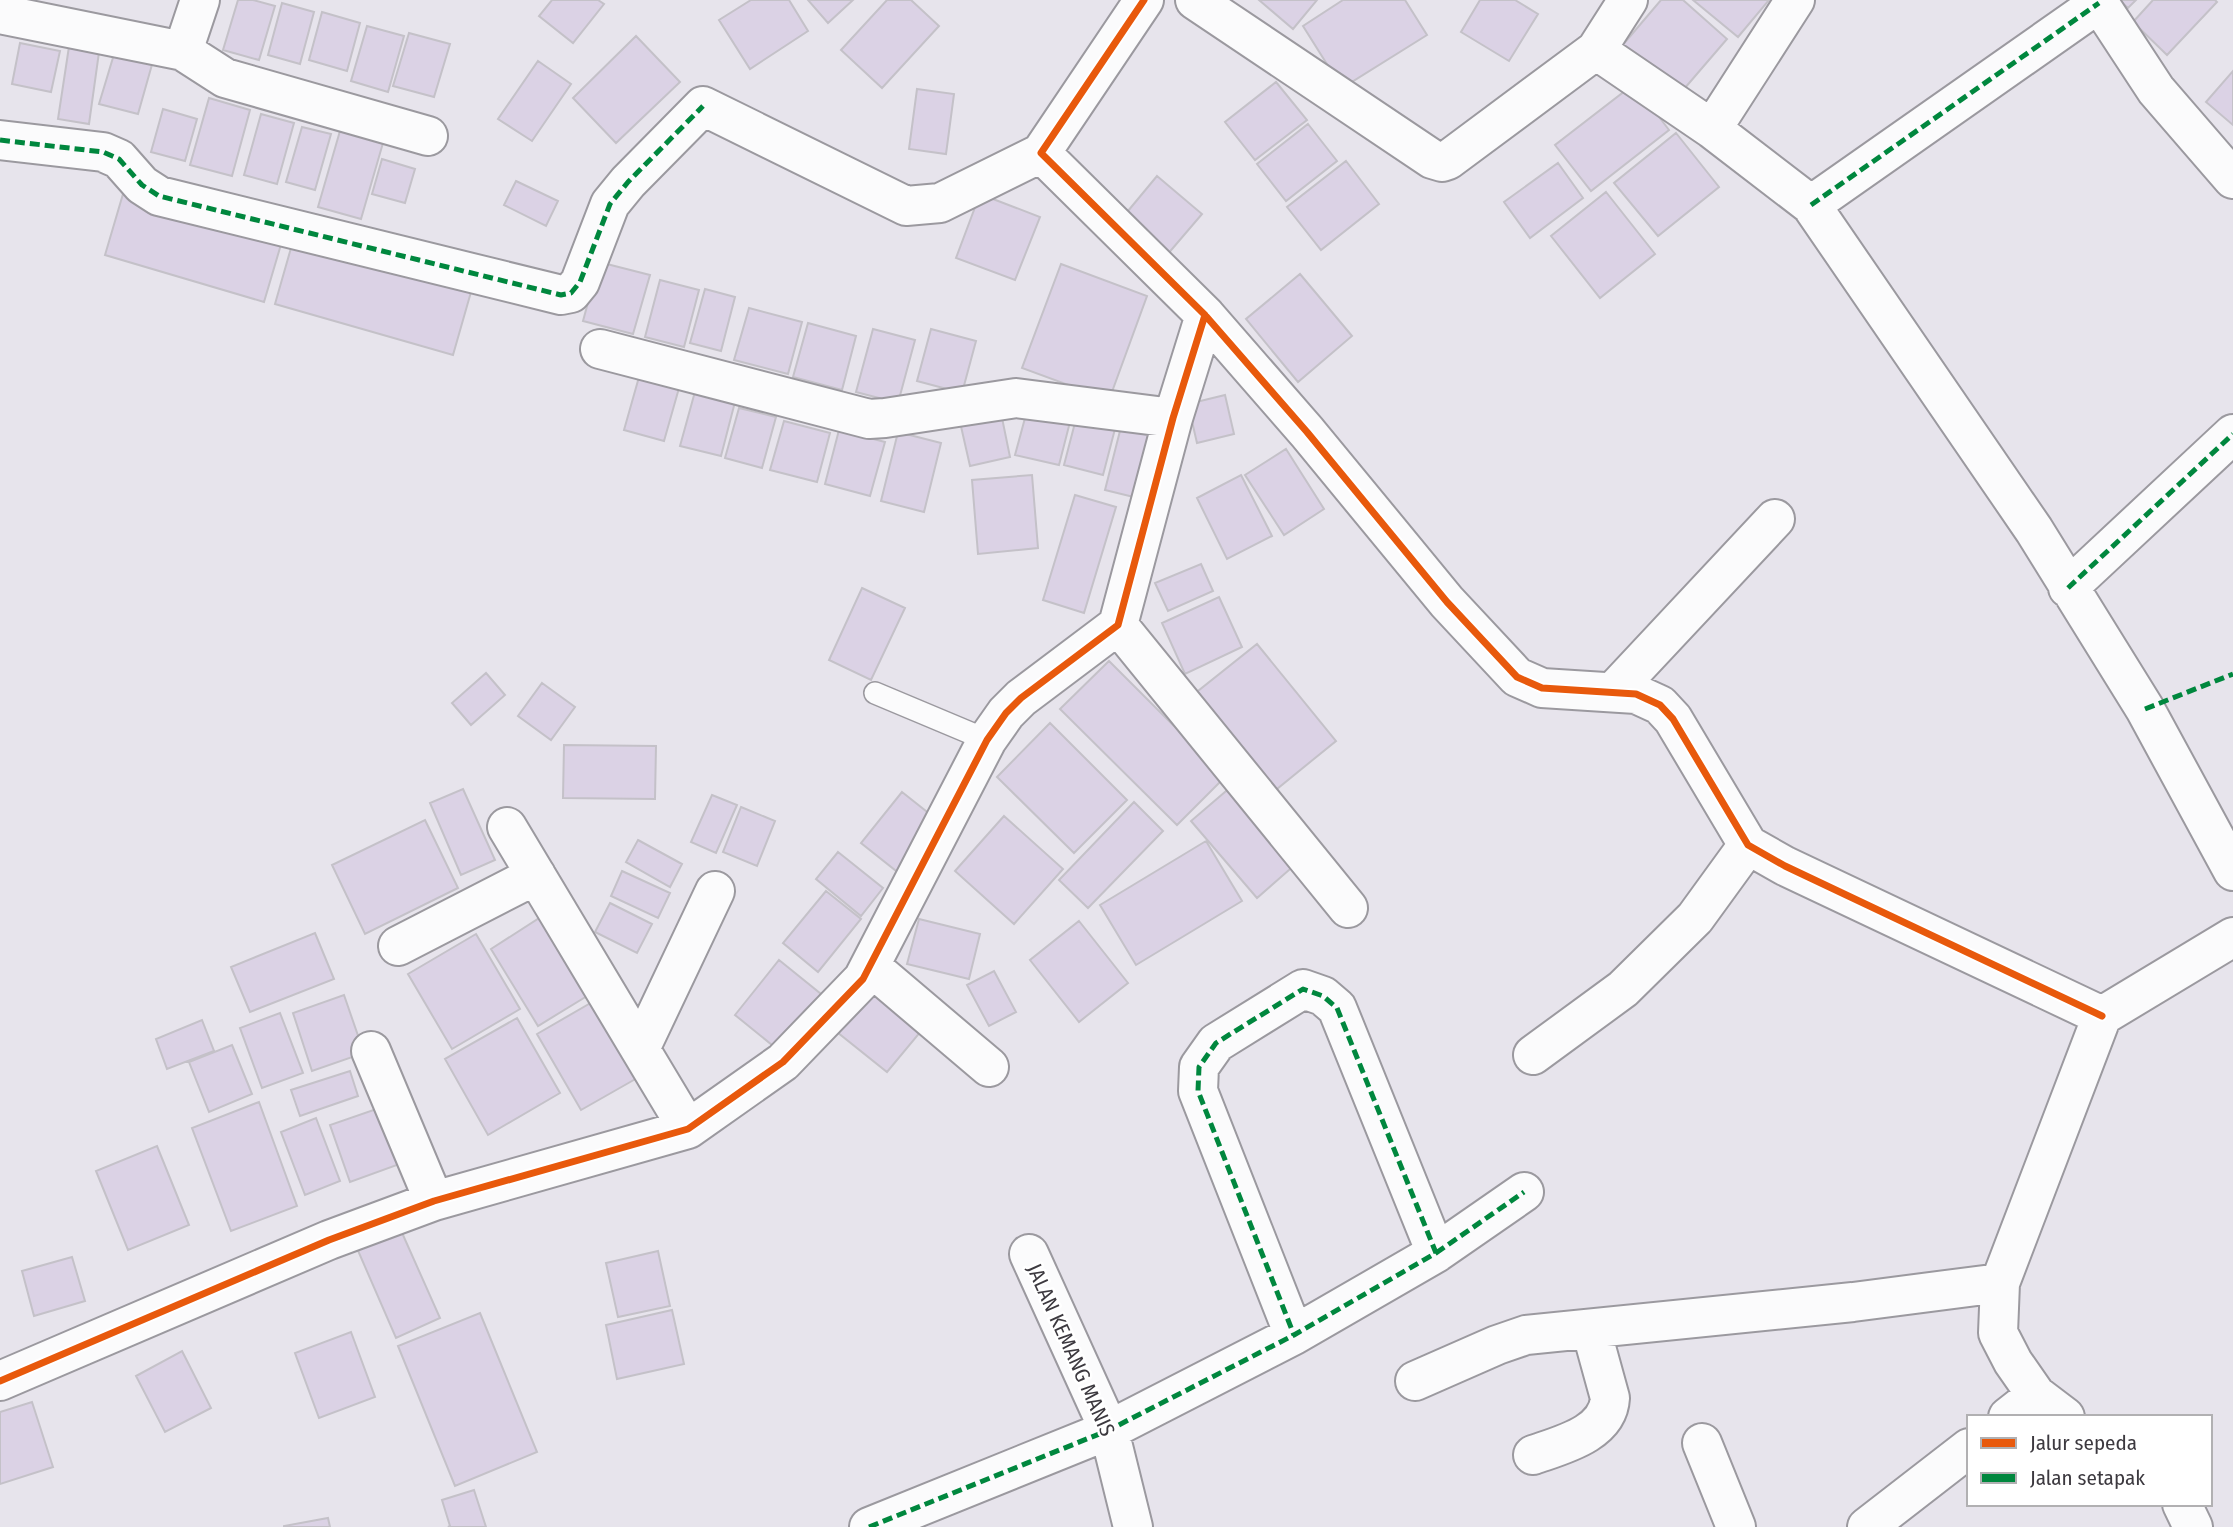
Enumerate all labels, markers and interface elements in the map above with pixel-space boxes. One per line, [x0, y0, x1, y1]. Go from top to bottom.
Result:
street label: JALAN KEMANG MANIS [1021, 1260, 1121, 1440]
legend [1967, 1415, 2212, 1506]
text: Jalur sepeda [2030, 1430, 2137, 1456]
text: Jalan setapak [2030, 1465, 2145, 1491]

